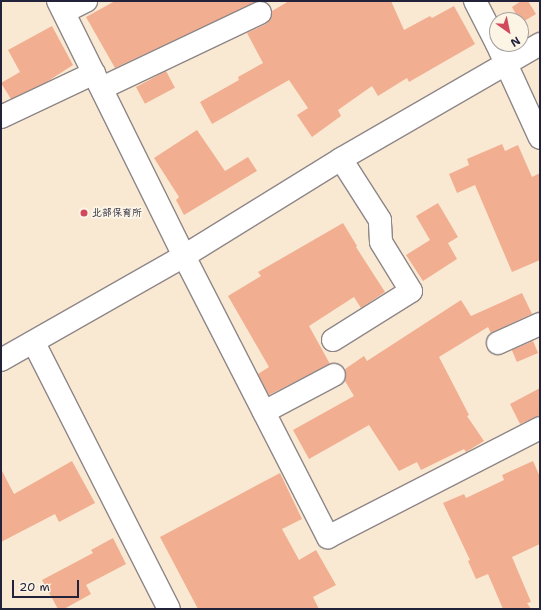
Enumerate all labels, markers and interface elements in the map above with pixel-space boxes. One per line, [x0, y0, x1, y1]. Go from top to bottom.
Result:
north arrow [489, 12, 529, 52]
text: N [508, 33, 523, 50]
place label: 北部保育所 [92, 207, 142, 219]
marker: 北部保育所 [79, 208, 89, 218]
scale bar [14, 572, 81, 598]
text: 20 m [19, 579, 50, 595]

